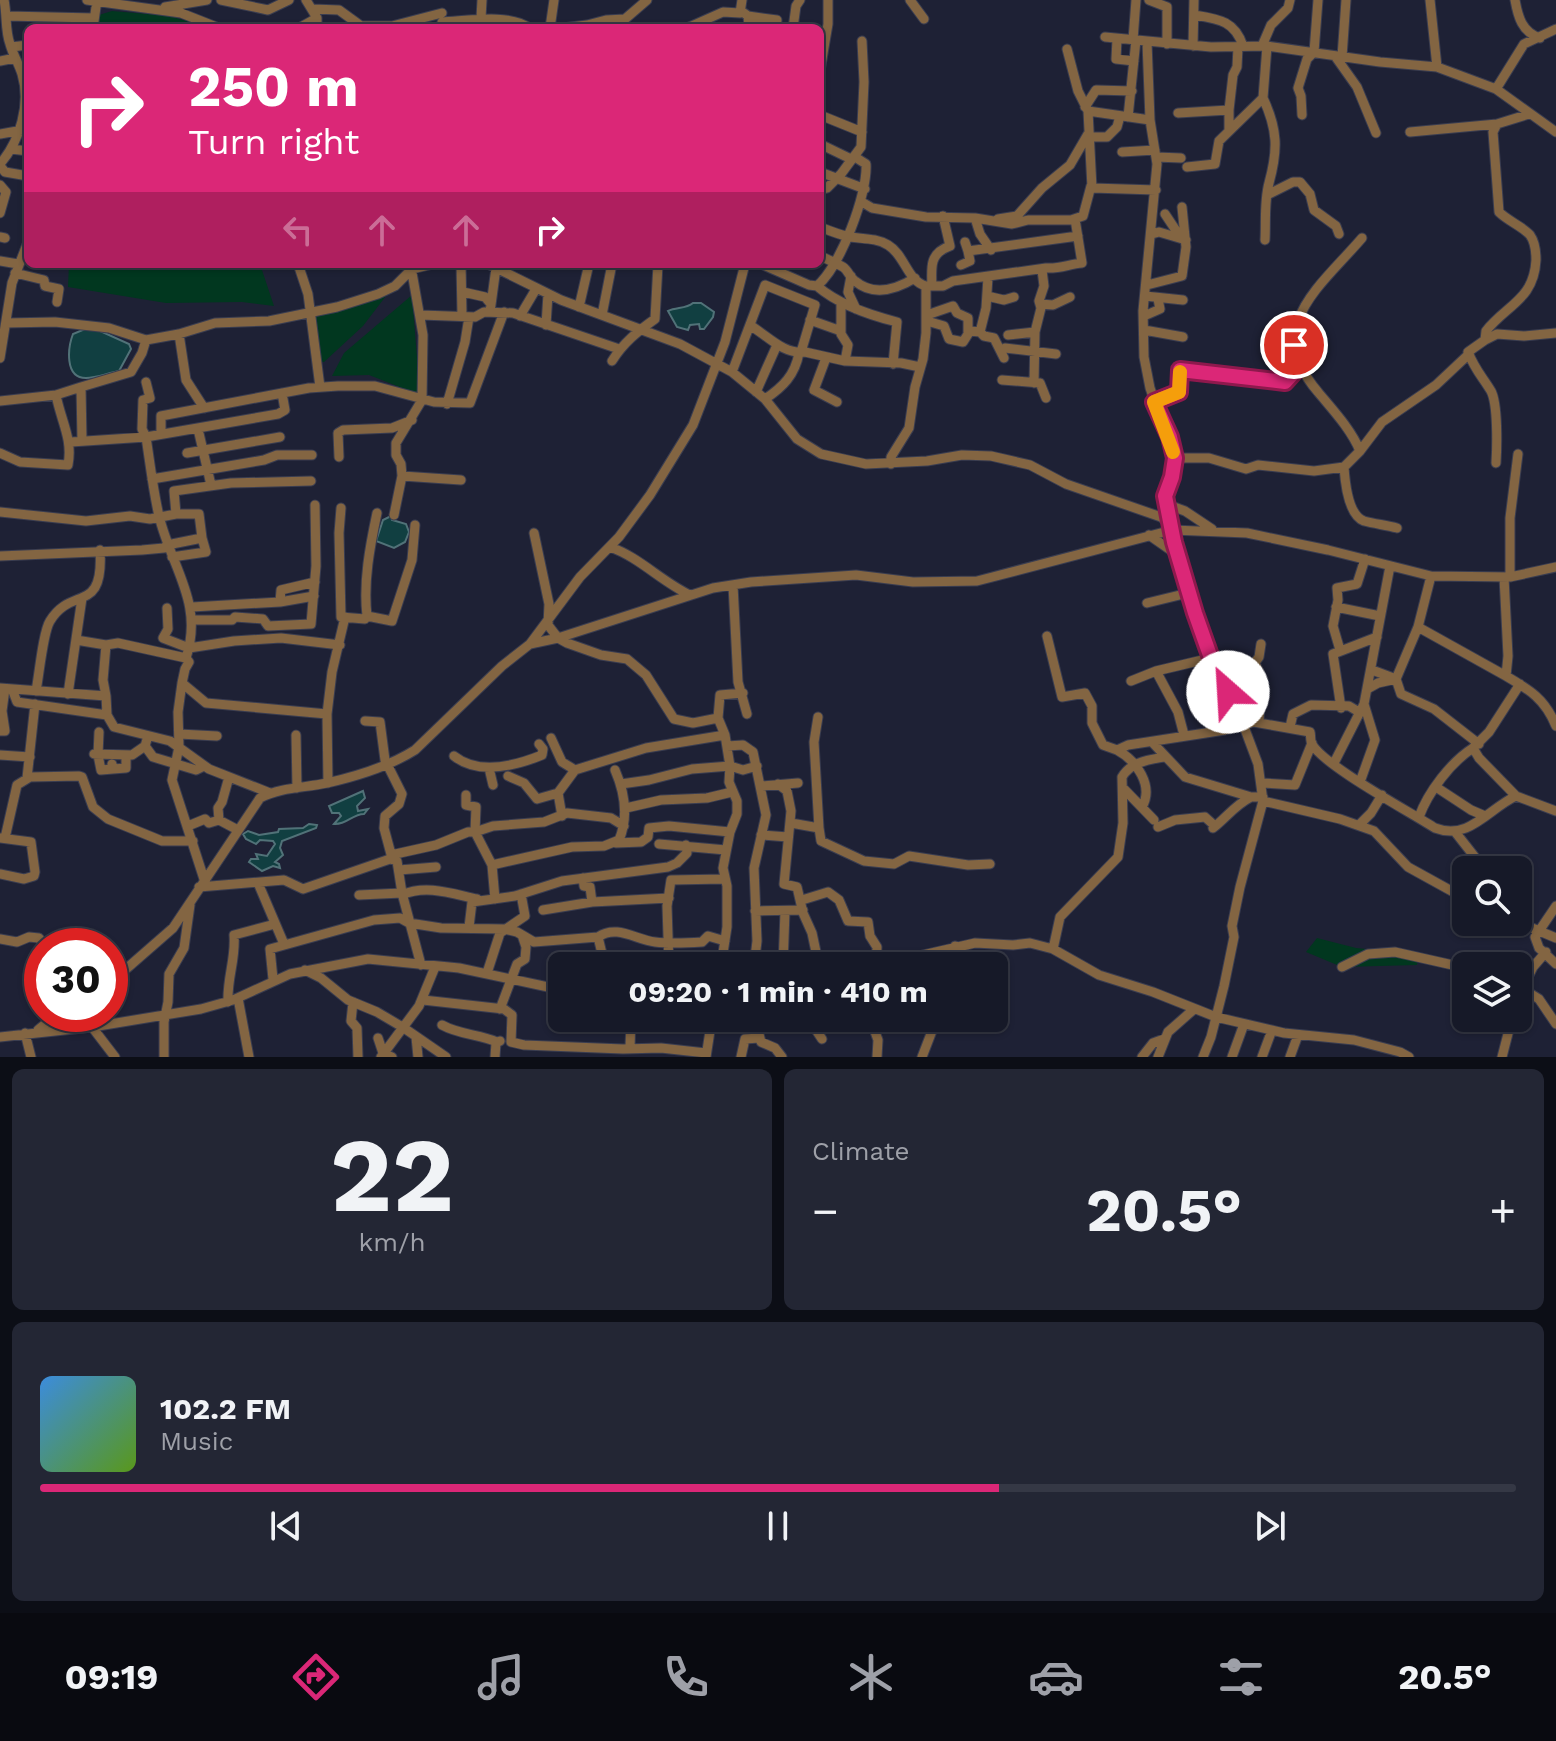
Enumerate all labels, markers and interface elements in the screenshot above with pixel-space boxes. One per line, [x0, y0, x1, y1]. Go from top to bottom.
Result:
text: 250 m [188, 54, 359, 120]
icon: right [56, 56, 160, 160]
text: Turn right [188, 121, 359, 163]
icon: left [276, 208, 320, 252]
icon: ahead [360, 208, 404, 252]
icon: ahead [444, 208, 488, 252]
icon: right [528, 208, 572, 252]
pin [1260, 311, 1328, 379]
icon: arrive [1272, 323, 1316, 367]
position arrow [1186, 650, 1270, 734]
map controls [1452, 856, 1532, 1032]
button: search [1452, 856, 1532, 936]
speed limit sign: 30 [24, 928, 128, 1032]
button: layers [1452, 952, 1532, 1032]
text: 09:20 · 1 min · 410 m [628, 974, 928, 1009]
text: 22 [330, 1114, 454, 1236]
text: Climate [812, 1136, 910, 1166]
text: 20.5° [1086, 1175, 1242, 1246]
text: − [812, 1185, 839, 1237]
text: + [1489, 1185, 1516, 1237]
text: km/h [359, 1227, 425, 1257]
text: 102.2 FM [160, 1391, 291, 1426]
text: Music [160, 1426, 233, 1456]
icon: previous [264, 1504, 308, 1548]
icon: pause [756, 1504, 800, 1548]
icon: next [1248, 1504, 1292, 1548]
icon: directions [288, 1649, 344, 1705]
icon: music [473, 1649, 529, 1705]
icon: phone [658, 1649, 714, 1705]
icon: climate [843, 1649, 899, 1705]
icon: car [1028, 1649, 1084, 1705]
icon: filters [1213, 1649, 1269, 1705]
text: 09:19 [65, 1656, 158, 1698]
text: 20.5° [1398, 1656, 1491, 1698]

